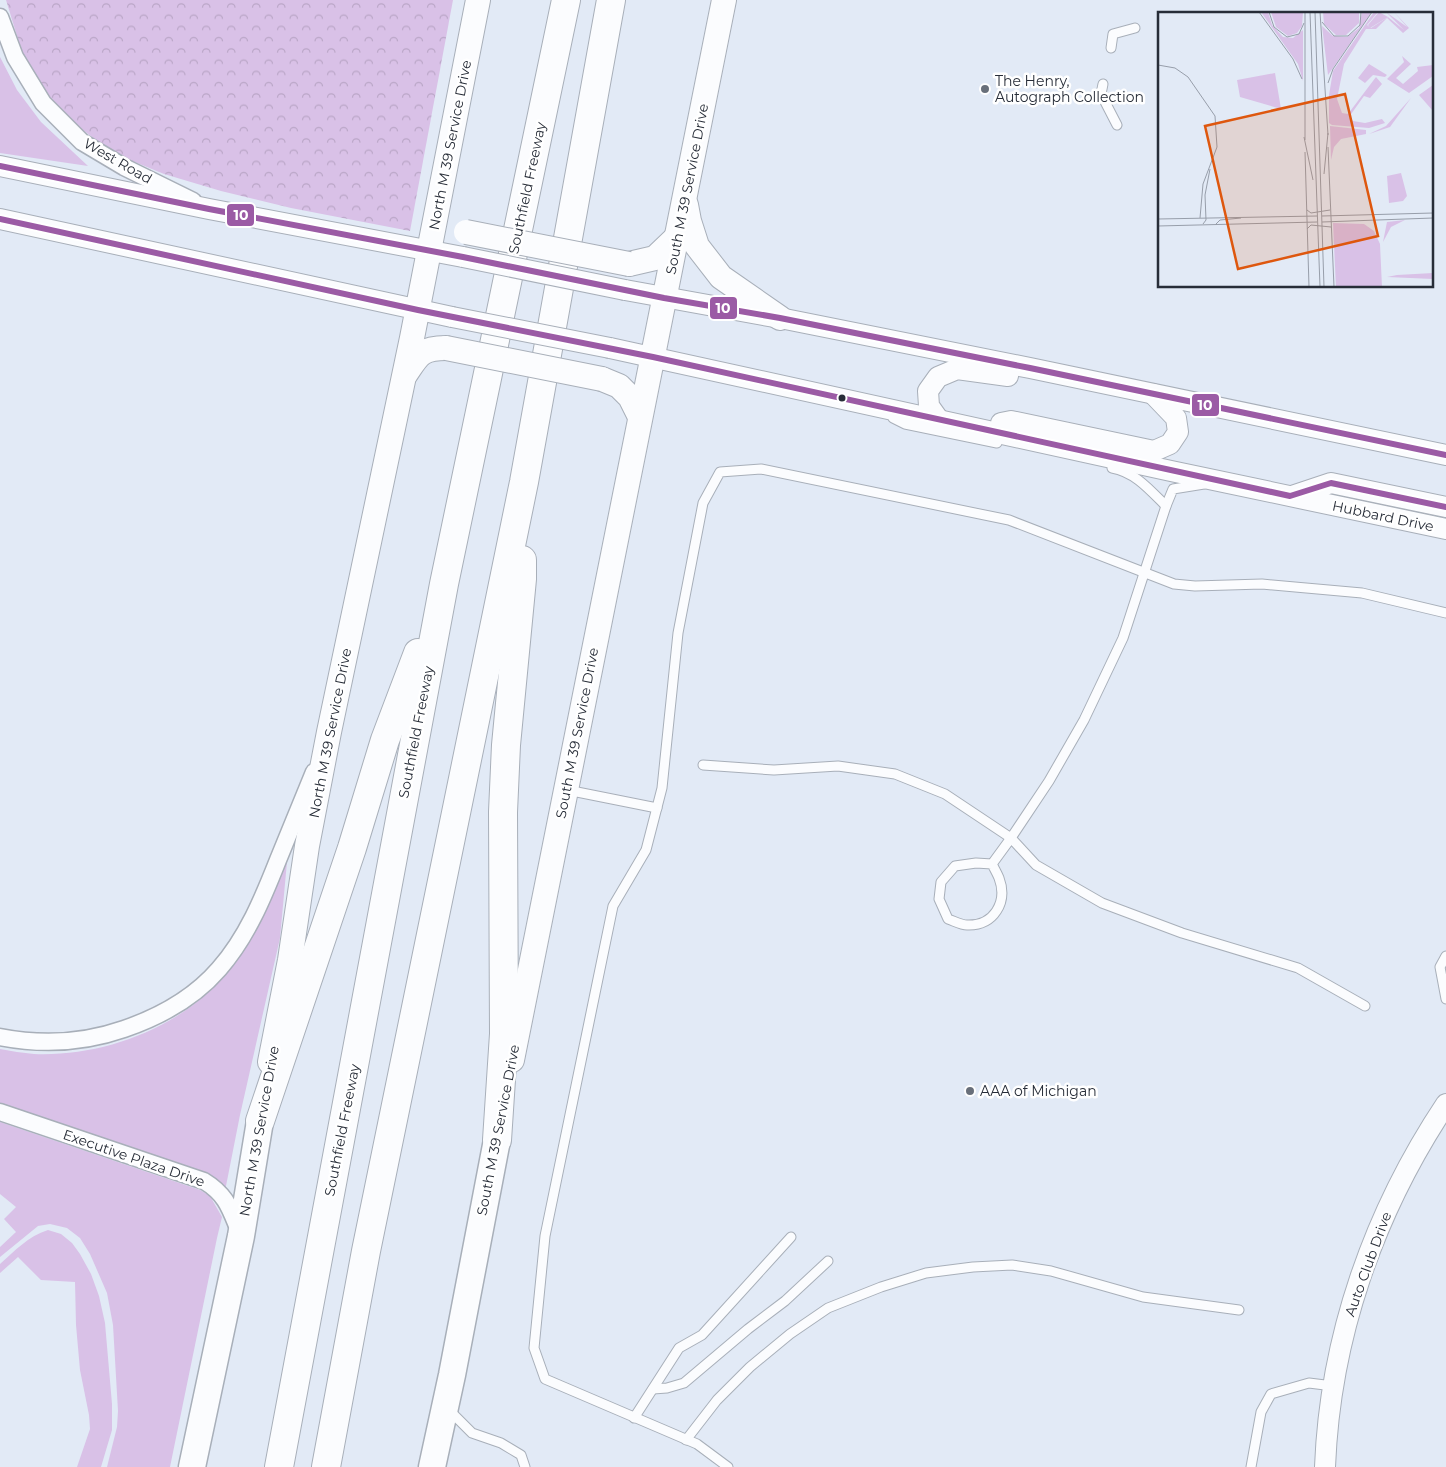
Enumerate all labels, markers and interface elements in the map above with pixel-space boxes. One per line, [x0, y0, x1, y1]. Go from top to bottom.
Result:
inset map [1158, 12, 1434, 288]
street label: North M 39 Service Drive [425, 59, 475, 231]
place label: The Henry, Autograph Collection [995, 72, 1144, 106]
marker: The Henry, Autograph Collection [979, 83, 991, 95]
street label: South M 39 Service Drive [662, 102, 712, 276]
street label: Southfield Freeway [504, 120, 550, 256]
street label: West Road [81, 134, 155, 188]
line badge: 10 [226, 203, 255, 227]
text: 10 [234, 206, 249, 224]
line badge: 10 [709, 296, 738, 320]
text: 10 [716, 299, 731, 317]
unlabelled marker [837, 393, 847, 403]
line badge: 10 [1191, 393, 1220, 417]
text: 10 [1198, 396, 1213, 414]
street label: Hubbard Drive [1331, 496, 1435, 536]
street label: South M 39 Service Drive [552, 646, 602, 820]
street label: North M 39 Service Drive [305, 647, 355, 819]
street label: Southfield Freeway [394, 664, 438, 800]
street label: South M 39 Service Drive [473, 1043, 523, 1217]
street label: North M 39 Service Drive [235, 1044, 283, 1218]
street label: Southfield Freeway [320, 1062, 364, 1198]
place label: AAA of Michigan [980, 1082, 1097, 1100]
marker: AAA of Michigan [964, 1085, 976, 1097]
street label: Executive Plaza Drive [61, 1125, 207, 1191]
street label: Auto Club Drive [1341, 1209, 1395, 1319]

